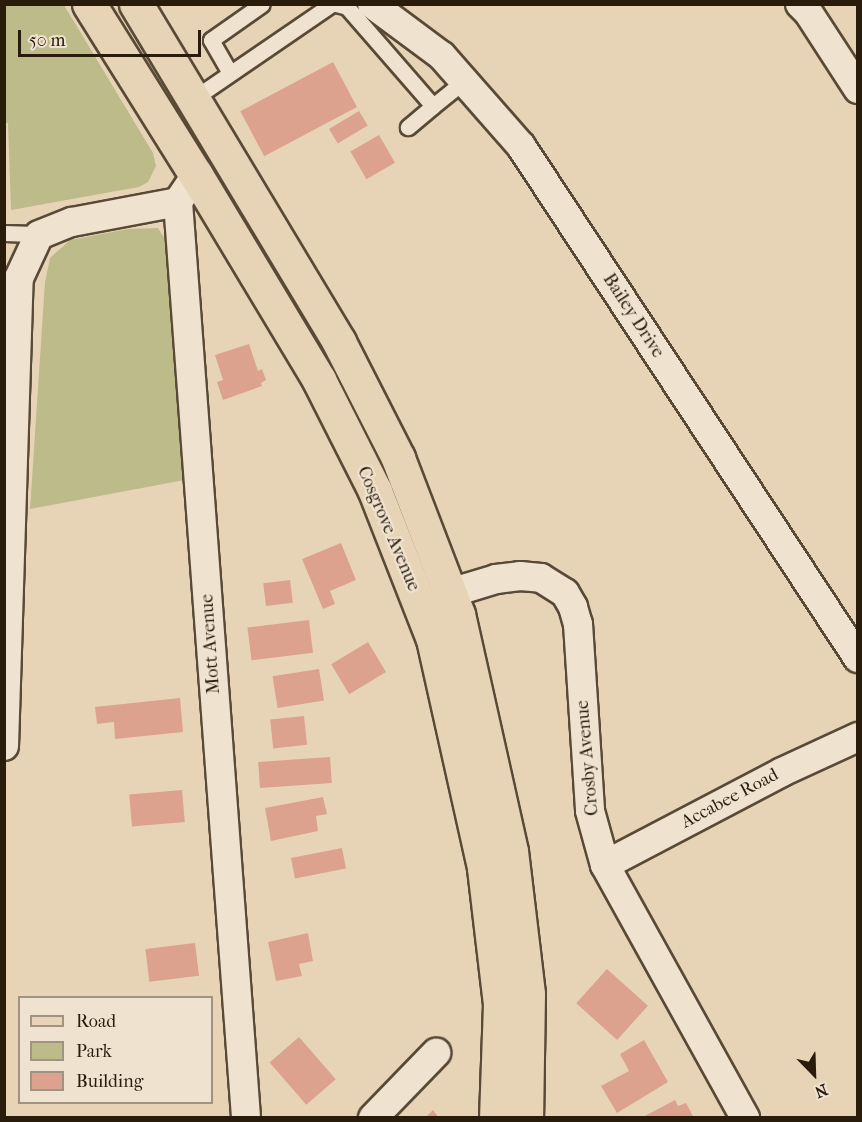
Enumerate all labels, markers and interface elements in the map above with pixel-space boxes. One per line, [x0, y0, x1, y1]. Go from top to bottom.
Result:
scale bar [21, 18, 204, 56]
text: 50 m [29, 30, 65, 51]
street label: Bailey Drive [598, 270, 668, 362]
street label: Cosgrove Avenue [352, 463, 424, 595]
street label: Mott Avenue [197, 593, 225, 695]
street label: Crosby Avenue [572, 699, 604, 817]
street label: Accabee Road [678, 764, 782, 834]
legend [18, 996, 213, 1104]
text: Road [76, 1011, 116, 1032]
text: Park [76, 1041, 112, 1062]
north arrow [784, 1044, 844, 1104]
text: Building [76, 1071, 143, 1092]
text: N [812, 1080, 831, 1102]

